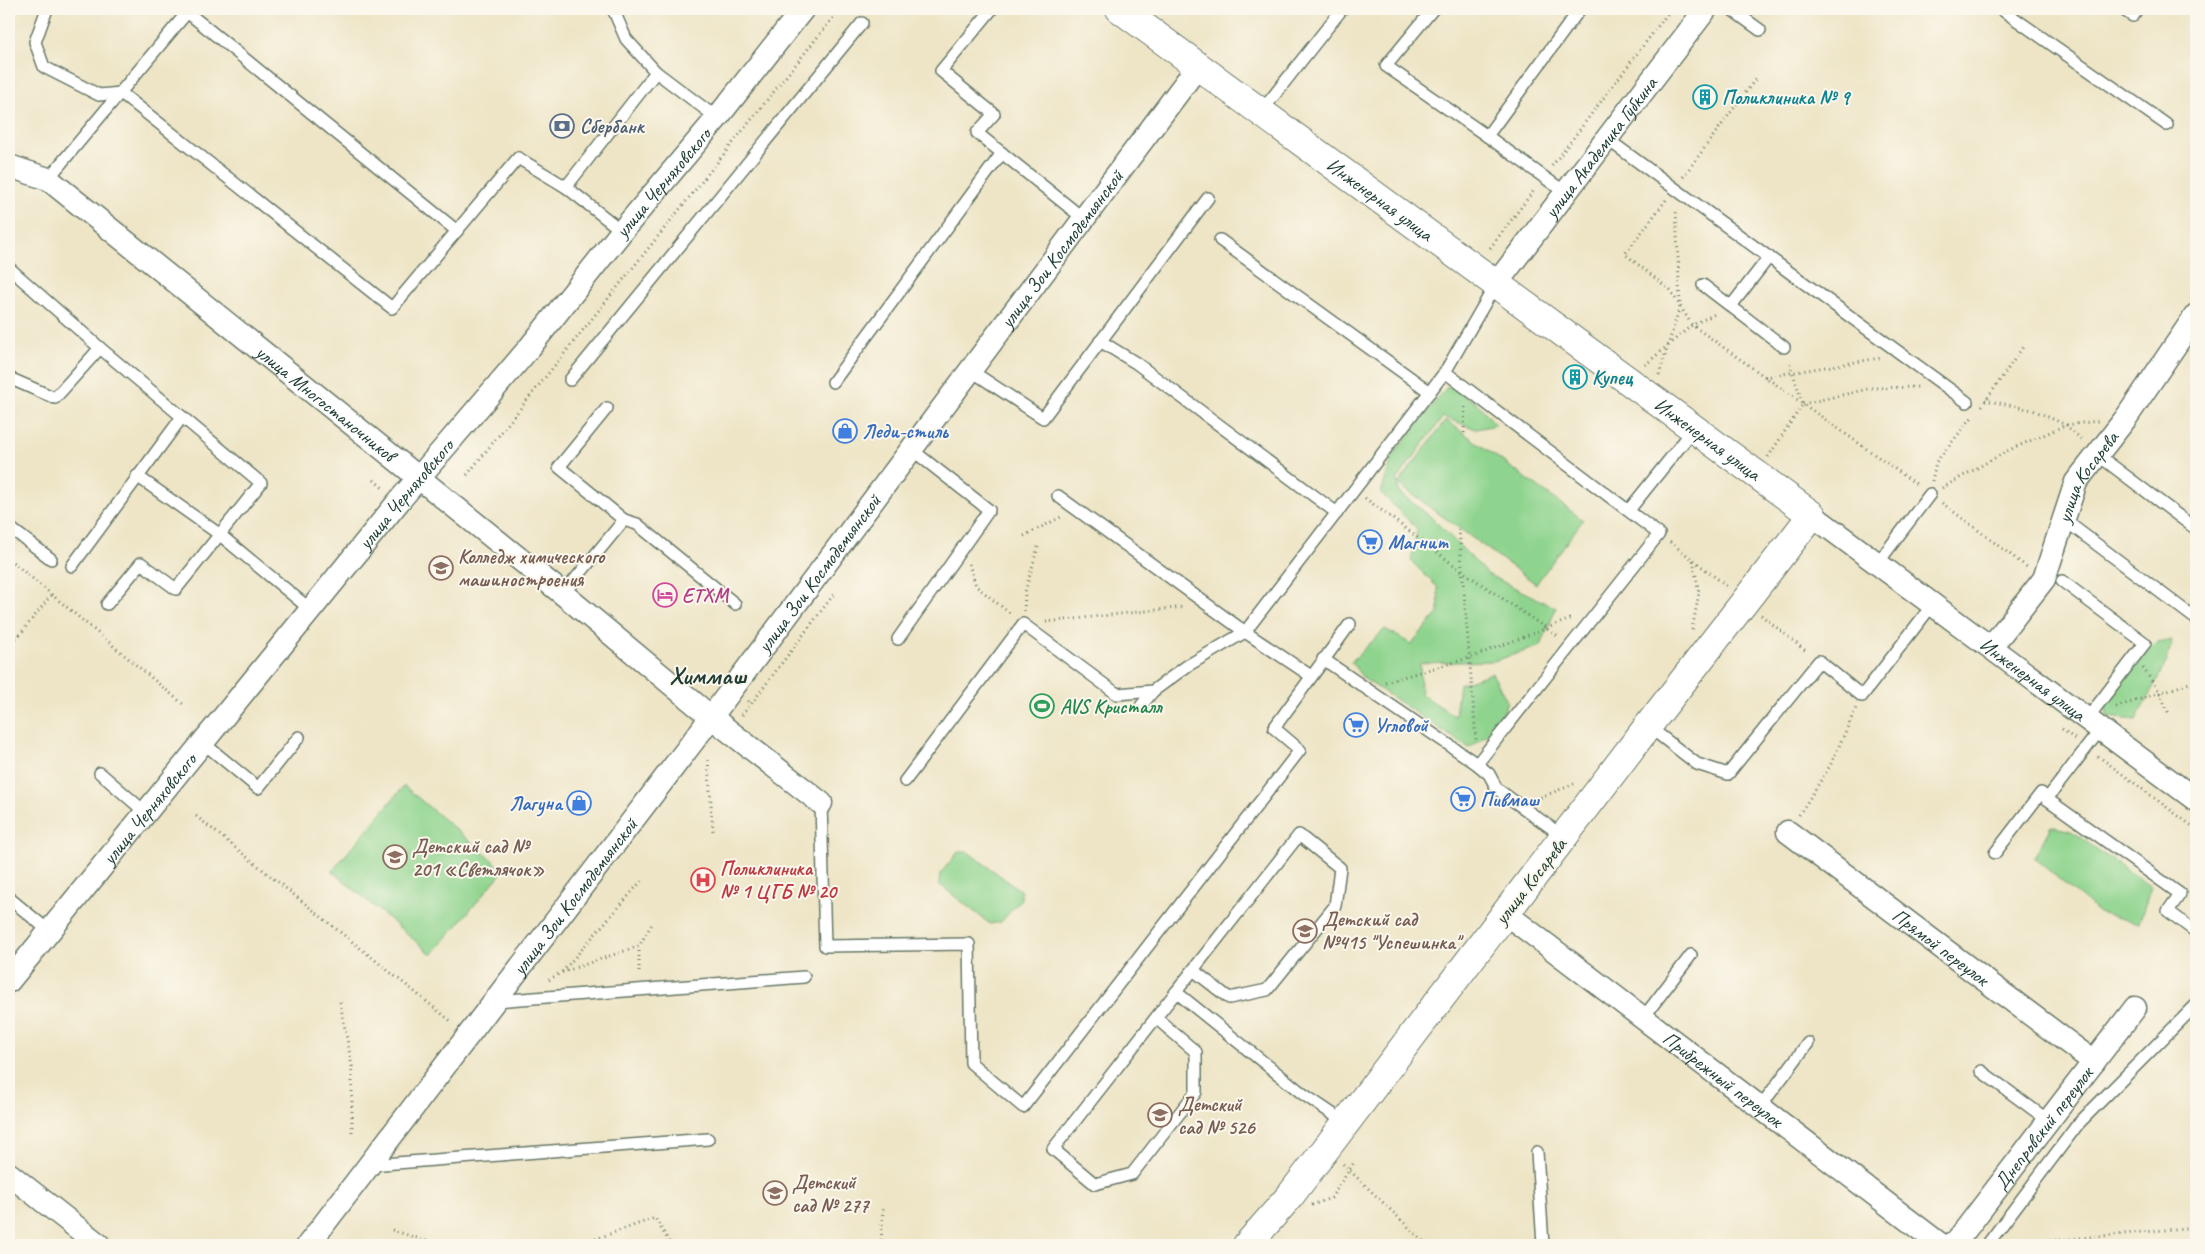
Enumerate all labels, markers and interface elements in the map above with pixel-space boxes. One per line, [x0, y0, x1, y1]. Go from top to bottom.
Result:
street label: улица Академика Губкина [1538, 71, 1664, 224]
building icon: Поликлиника № 9 [1692, 84, 1718, 110]
place label: Поликлиника № 9 [1722, 85, 1851, 110]
bank icon: Сбербанк [549, 113, 575, 139]
place label: Сбербанк [580, 114, 646, 139]
street label: улица Черняховского [609, 121, 718, 244]
street label: Инженерная улица [1321, 152, 1439, 247]
street label: улица Зои Космодемьянской [994, 164, 1130, 334]
street label: улица Многостаночников [250, 339, 403, 469]
building icon: Купец [1562, 364, 1588, 390]
place label: Купец [1592, 365, 1634, 390]
street label: Инженерная улица [1649, 392, 1767, 487]
shop icon: Леди-стиль [832, 418, 858, 444]
place label: Леди-стиль [862, 419, 949, 444]
street label: улица Косарева [2051, 425, 2125, 527]
street label: улица Черняховского [352, 433, 460, 555]
street label: улица Зои Космодемьянской [751, 488, 887, 658]
supermarket icon: Магнит [1357, 529, 1383, 555]
place label: Магнит [1388, 530, 1449, 555]
place label: Колледж химического машиностроения [458, 544, 606, 592]
school or university icon: Колледж химического машиностроения [428, 555, 454, 581]
hotel icon: ЕТХМ [652, 582, 678, 608]
place label: ЕТХМ [682, 583, 730, 608]
street label: Инженерная улица [1975, 632, 2091, 728]
district label: Химмаш [670, 660, 748, 692]
sports icon: AVS Кристалл [1029, 693, 1055, 719]
place label: AVS Кристалл [1060, 694, 1163, 719]
supermarket icon: Угловой [1343, 712, 1369, 738]
place label: Угловой [1374, 713, 1429, 738]
street label: улица Черняховского [96, 747, 203, 871]
supermarket icon: Пивмаш [1450, 786, 1476, 812]
place label: Пивмаш [1480, 787, 1541, 812]
shop icon: Лагуна [566, 790, 592, 816]
place label: Лагуна [509, 791, 564, 817]
street label: улица Зои Космодемьянской [506, 812, 644, 981]
street label: улица Косарева [1488, 832, 1573, 931]
place label: Детский сад № 201 «Светлячок» [412, 834, 545, 882]
school or university icon: Детский сад № 201 «Светлячок» [382, 844, 408, 870]
place label: Поликлиника № 1 ЦГБ № 20 [720, 856, 838, 904]
hospital icon: Поликлиника № 1 ЦГБ № 20 [690, 867, 716, 893]
street label: Прямой переулок [1887, 903, 1995, 992]
place label: Детский сад №415 "Успешинка" [1322, 907, 1464, 955]
school or university icon: Детский сад №415 "Успешинка" [1292, 918, 1318, 944]
street label: Прибрежный переулок [1658, 1026, 1789, 1134]
street label: Днепровский переулок [1989, 1061, 2099, 1195]
place label: Детcкий сад № 526 [1178, 1092, 1256, 1140]
school or university icon: Детcкий сад № 526 [1147, 1102, 1173, 1128]
place label: Детcкий сад № 277 [792, 1170, 871, 1218]
school or university icon: Детcкий сад № 277 [762, 1180, 788, 1206]

